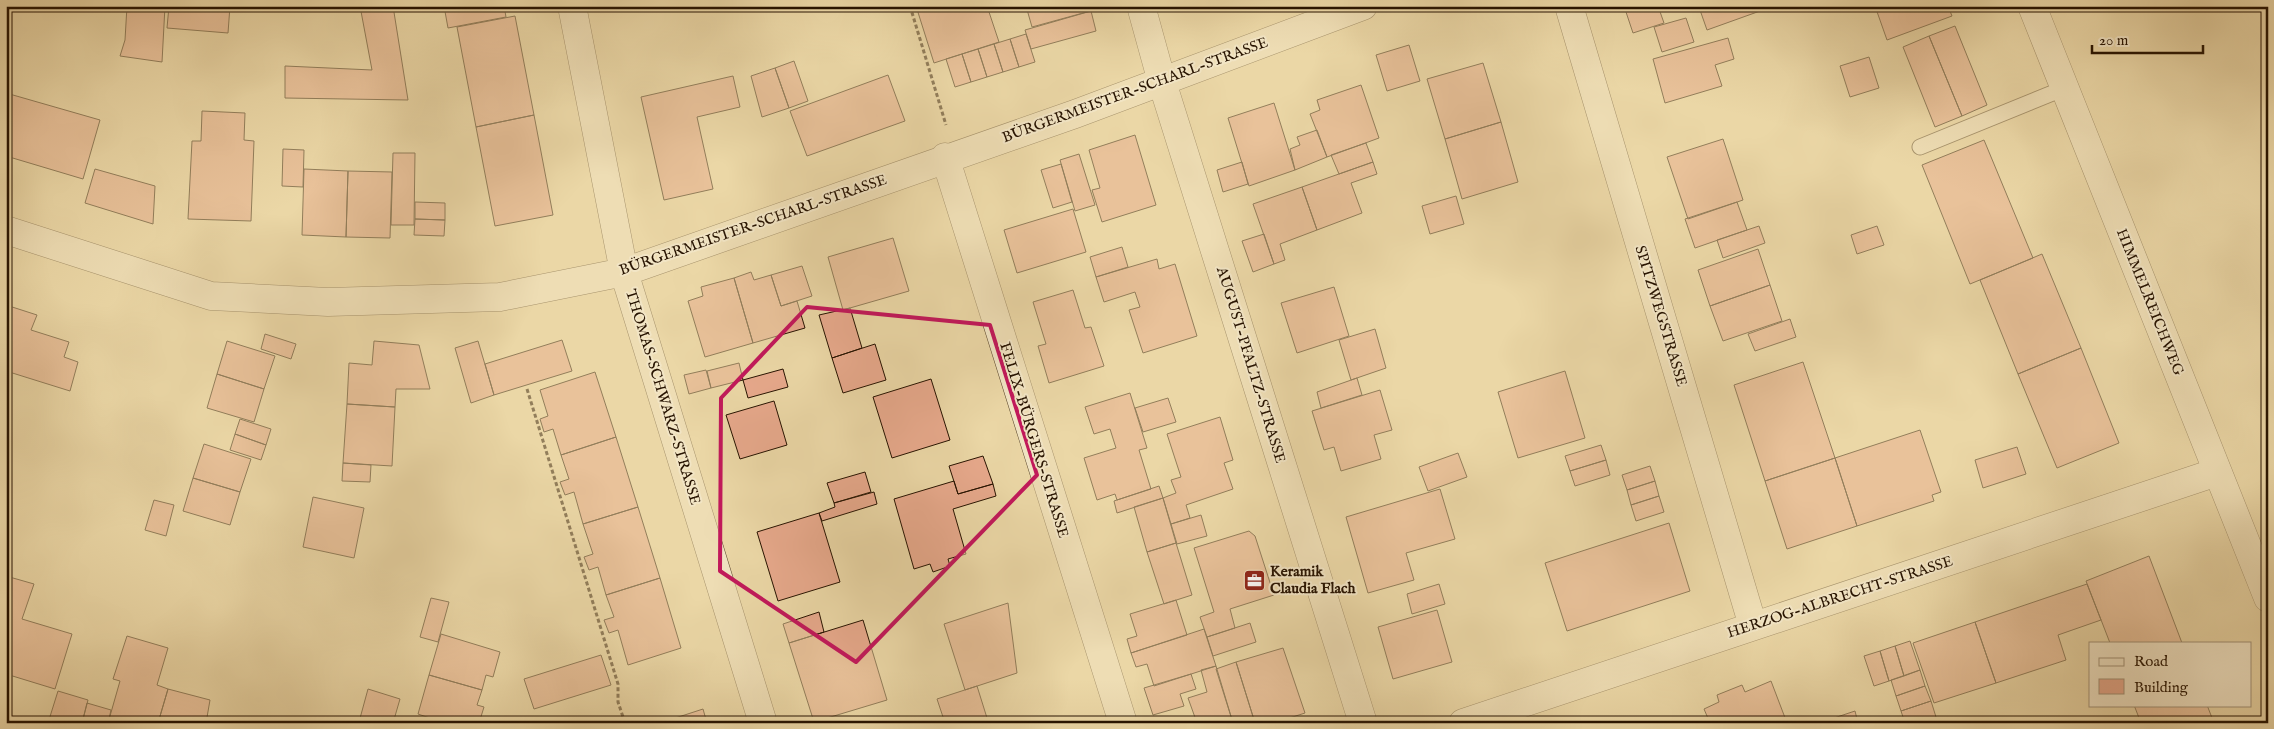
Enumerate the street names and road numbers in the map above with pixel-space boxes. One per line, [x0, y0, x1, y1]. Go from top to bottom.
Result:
street label: BÜRGERMEISTER-SCHARL-STRASSE [999, 33, 1271, 147]
street label: BÜRGERMEISTER-SCHARL-STRASSE [617, 170, 889, 280]
street label: HIMMELREICHWEG [2112, 226, 2188, 378]
street label: SPITZWEGSTRASSE [1630, 243, 1692, 389]
street label: AUGUST-PFALTZ-STRASSE [1212, 264, 1290, 465]
street label: THOMAS-SCHWARZ-STRASSE [621, 287, 705, 507]
street label: FELIX-BÜRGERS-STRASSE [995, 340, 1073, 540]
street label: HERZOG-ALBRECHT-STRASSE [1725, 551, 1955, 643]

